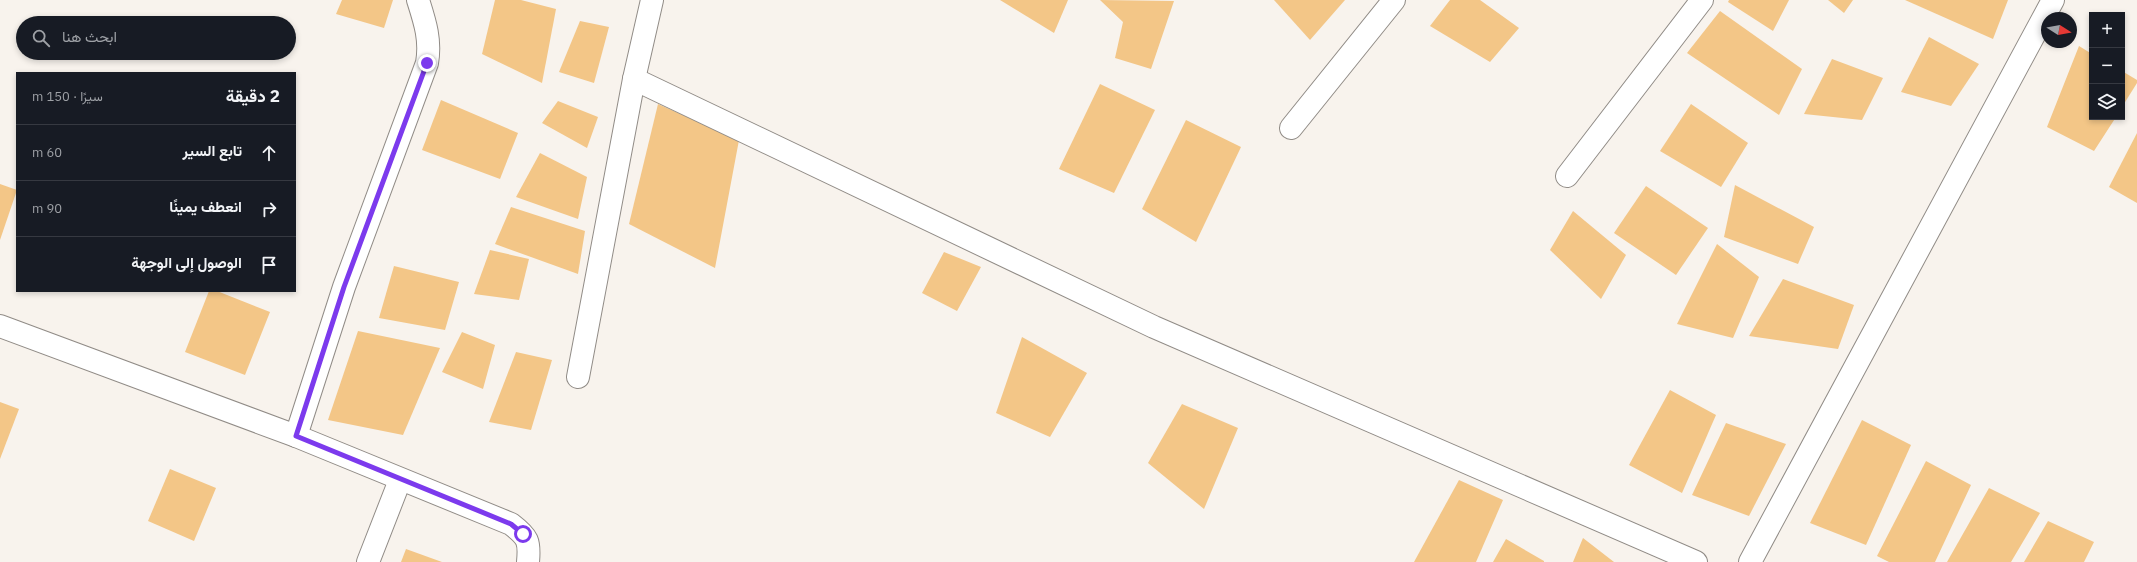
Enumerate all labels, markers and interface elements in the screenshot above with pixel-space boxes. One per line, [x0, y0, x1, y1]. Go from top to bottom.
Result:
north arrow [2041, 12, 2077, 48]
map controls [2089, 12, 2125, 120]
button: + [2089, 12, 2125, 48]
search box [16, 16, 296, 60]
icon: search [30, 27, 52, 49]
text: ابحث هنا [62, 27, 117, 46]
button: − [2089, 48, 2125, 84]
route end [418, 54, 436, 72]
button: layers [2089, 84, 2125, 120]
text: 2 دقيقة [226, 85, 280, 107]
text: سيرًا · 150 m [32, 88, 103, 105]
text: تابع السير [183, 141, 242, 160]
icon: ahead [258, 142, 280, 164]
text: 60 m [32, 144, 62, 161]
text: انعطف يمينًا [169, 197, 242, 216]
icon: right [258, 198, 280, 220]
text: 90 m [32, 200, 62, 217]
text: الوصول إلى الوجهة [131, 253, 242, 272]
icon: arrive [258, 254, 280, 276]
route start [514, 525, 532, 543]

